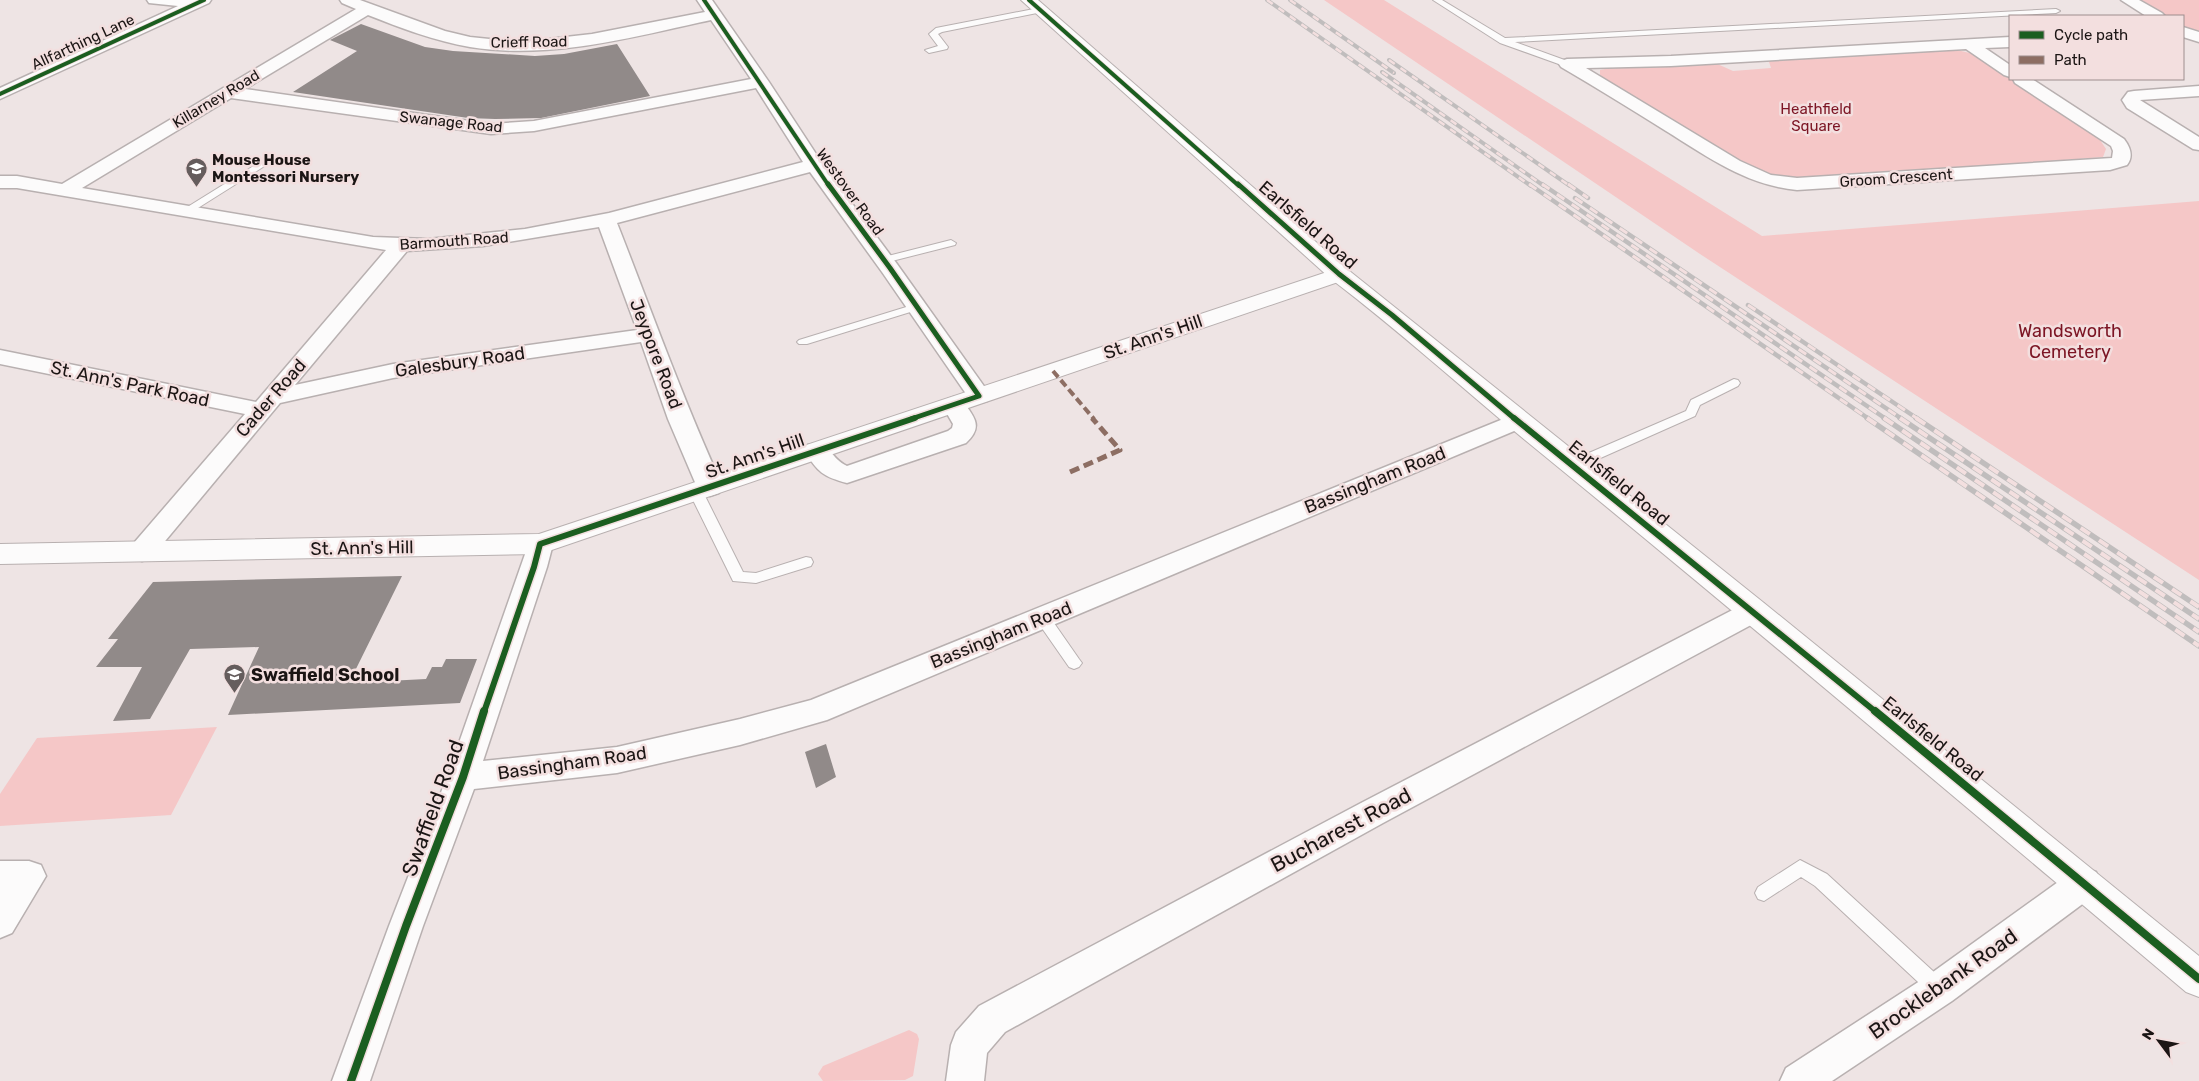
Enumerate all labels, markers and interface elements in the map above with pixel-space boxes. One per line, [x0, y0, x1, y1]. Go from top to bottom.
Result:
street label: Allfarthing Lane [29, 10, 137, 74]
legend [2009, 15, 2184, 80]
text: Cycle path [2054, 26, 2128, 44]
street label: Crieff Road [490, 32, 568, 52]
text: Path [2054, 51, 2087, 69]
street label: Killarney Road [169, 66, 263, 132]
park label: Heathfield Square [1780, 100, 1852, 135]
street label: Swanage Road [399, 108, 503, 136]
street label: Westover Road [812, 145, 888, 239]
place label: Mouse House Montessori Nursery [212, 151, 359, 186]
school or university icon: Mouse House Montessori Nursery [184, 157, 208, 188]
street label: Groom Crescent [1839, 165, 1953, 191]
street label: Earlsfield Road [1254, 176, 1362, 274]
street label: Barmouth Road [399, 228, 509, 254]
street label: Jeypore Road [625, 296, 687, 412]
street label: St. Ann's Hill [1101, 310, 1205, 364]
park label: Wandsworth Cemetery [2018, 320, 2122, 363]
street label: Galesbury Road [394, 342, 526, 382]
street label: Cader Road [231, 354, 311, 442]
street label: St. Ann's Park Road [49, 356, 211, 412]
street label: St. Ann's Hill [703, 429, 807, 483]
street label: Earlsfield Road [1564, 436, 1674, 530]
street label: Bassingham Road [1301, 442, 1449, 518]
street label: St. Ann's Hill [310, 536, 414, 560]
street label: Bassingham Road [927, 597, 1075, 673]
school or university icon: Swaffield School [223, 663, 247, 694]
place label: Swaffield School [251, 664, 399, 686]
street label: Earlsfield Road [1878, 692, 1988, 786]
street label: Swaffield Road [396, 736, 469, 879]
street label: Bassingham Road [496, 742, 648, 784]
street label: Bucharest Road [1266, 782, 1416, 877]
street label: Brocklebank Road [1864, 923, 2022, 1044]
north arrow [2134, 1016, 2184, 1066]
text: N [2139, 1026, 2158, 1043]

